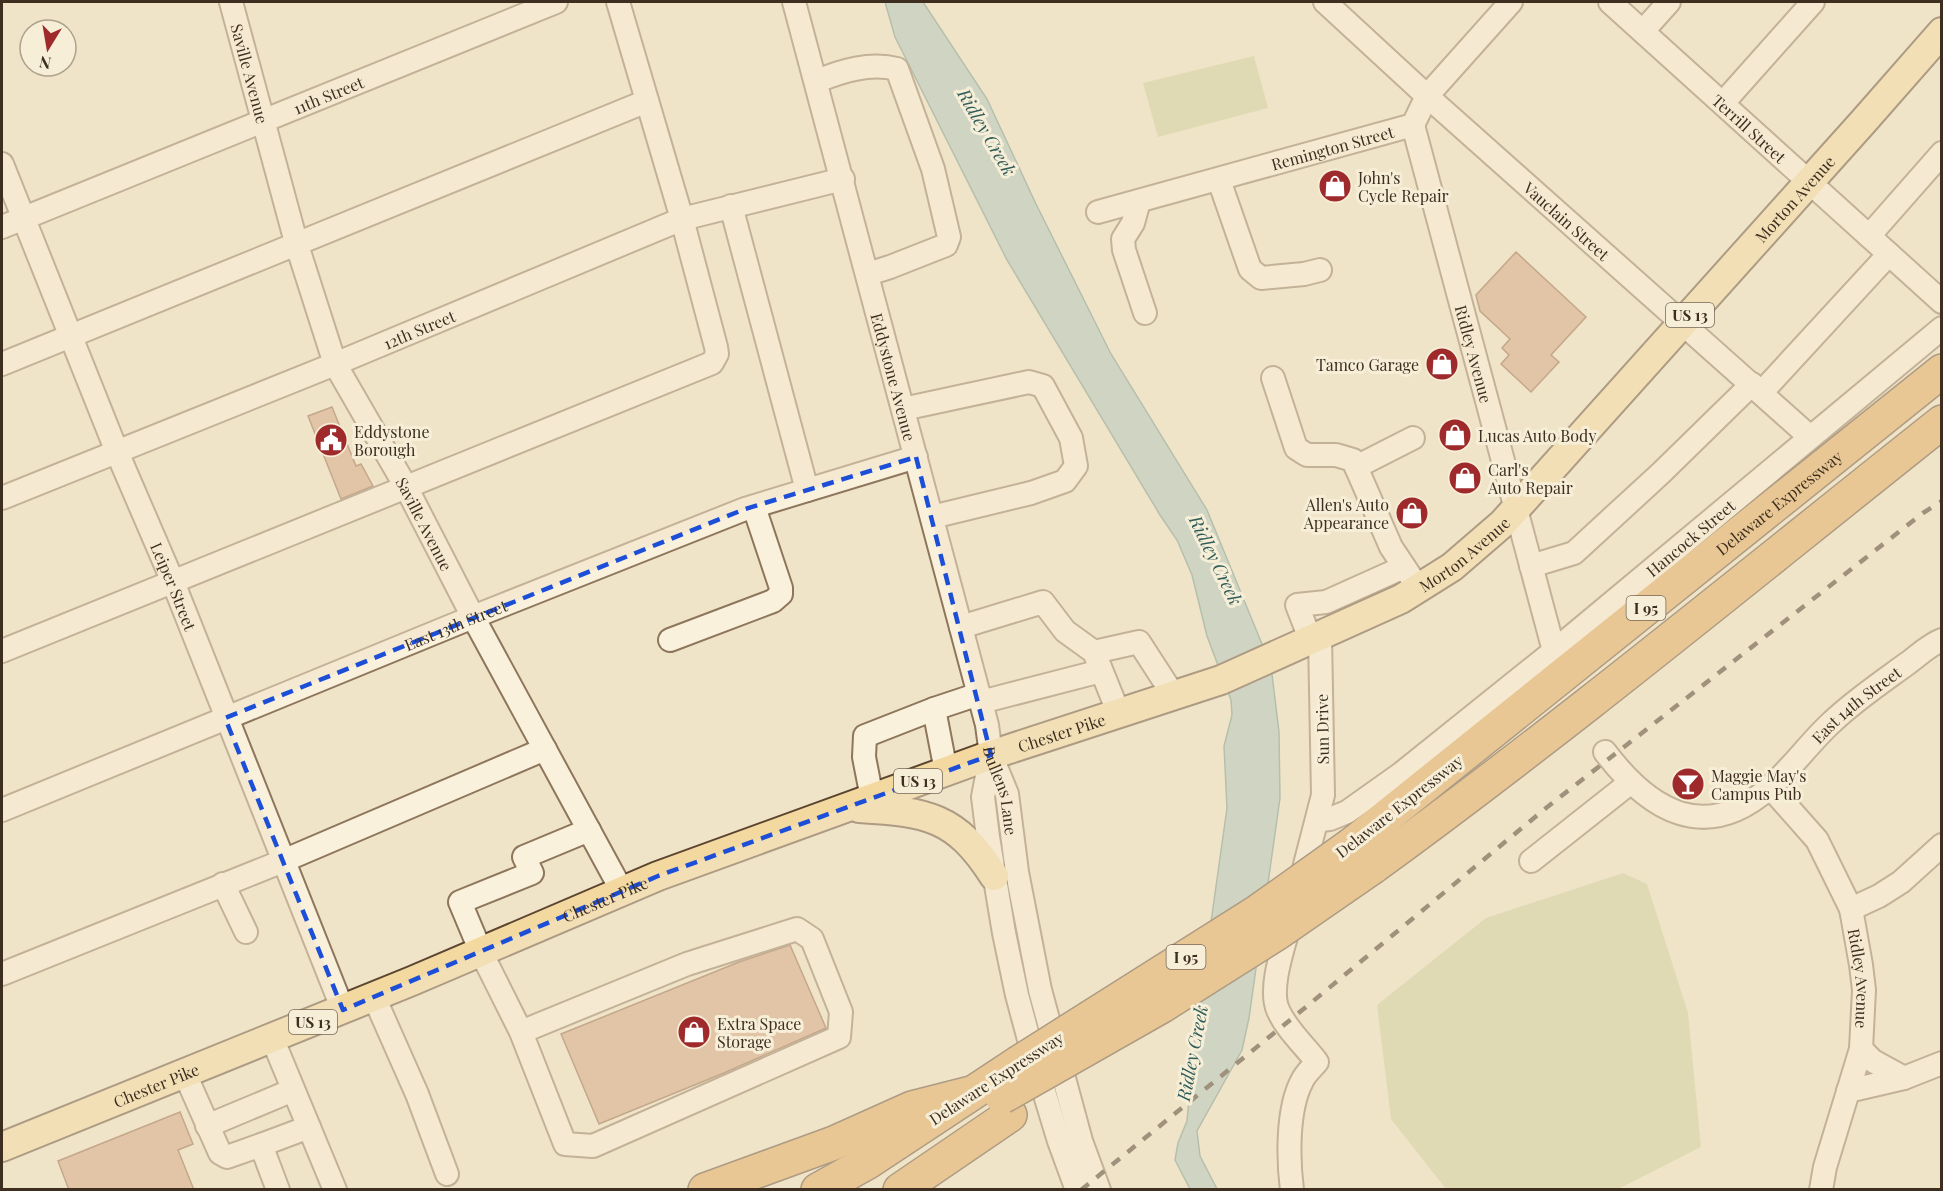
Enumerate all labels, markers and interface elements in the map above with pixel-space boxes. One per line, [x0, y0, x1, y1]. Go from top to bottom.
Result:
north arrow [18, 18, 78, 78]
street label: Saville Avenue [227, 21, 274, 126]
text: N [37, 52, 53, 75]
street label: 11th Street [290, 71, 367, 118]
water label: Ridley Creek [952, 83, 1022, 180]
street label: Terrill Street [1708, 89, 1791, 167]
street label: Remington Street [1269, 120, 1396, 174]
street label: Morton Avenue [1750, 151, 1839, 246]
place label: John's Cycle Repair [1357, 167, 1449, 206]
shop icon: John's Cycle Repair [1317, 168, 1353, 204]
street label: Vauclain Street [1519, 176, 1614, 265]
street label: Ridley Avenue [1451, 303, 1498, 405]
road number: US 13 [1666, 303, 1714, 327]
street label: 12th Street [380, 304, 458, 353]
street label: Eddystone Avenue [867, 310, 921, 443]
shop icon: Tamco Garage [1424, 346, 1460, 382]
place label: Tamco Garage [1316, 354, 1419, 375]
shop icon: Lucas Auto Body [1437, 417, 1473, 453]
place label: Eddystone Borough [354, 421, 430, 460]
public building icon: Eddystone Borough [313, 422, 349, 458]
place label: Lucas Auto Body [1478, 425, 1596, 446]
street label: Delaware Expressway [1711, 445, 1846, 559]
place label: Carl's Auto Repair [1487, 459, 1573, 498]
shop icon: Carl's Auto Repair [1447, 460, 1483, 496]
street label: Saville Avenue [392, 473, 458, 574]
place label: Allen's Auto Appearance [1303, 494, 1389, 533]
street label: Hancock Street [1641, 494, 1739, 581]
shop icon: Allen's Auto Appearance [1394, 495, 1430, 531]
water label: Ridley Creek [1183, 510, 1248, 609]
street label: Morton Avenue [1415, 512, 1514, 596]
street label: Leiper Street [147, 539, 202, 634]
street label: East 13th Street [401, 594, 510, 655]
road number: I 95 [1626, 596, 1666, 620]
street label: East 14th Street [1806, 661, 1905, 747]
street label: Sun Drive [1311, 694, 1333, 764]
street label: Chester Pike [1015, 708, 1108, 756]
street label: Bullens Lane [979, 745, 1023, 836]
street label: Delaware Expressway [1331, 750, 1467, 862]
place label: Maggie May's Campus Pub [1711, 765, 1806, 804]
bar icon: Maggie May's Campus Pub [1670, 766, 1706, 802]
road number: US 13 [894, 769, 942, 793]
street label: Chester Pike [559, 871, 651, 926]
street label: Ridley Avenue [1844, 927, 1875, 1029]
road number: I 95 [1166, 945, 1206, 969]
water label: Ridley Creek [1171, 1003, 1213, 1104]
road number: US 13 [289, 1010, 337, 1034]
place label: Extra Space Storage [717, 1013, 801, 1052]
shop icon: Extra Space Storage [676, 1014, 712, 1050]
street label: Delaware Expressway [925, 1027, 1067, 1129]
street label: Chester Pike [110, 1058, 202, 1111]

